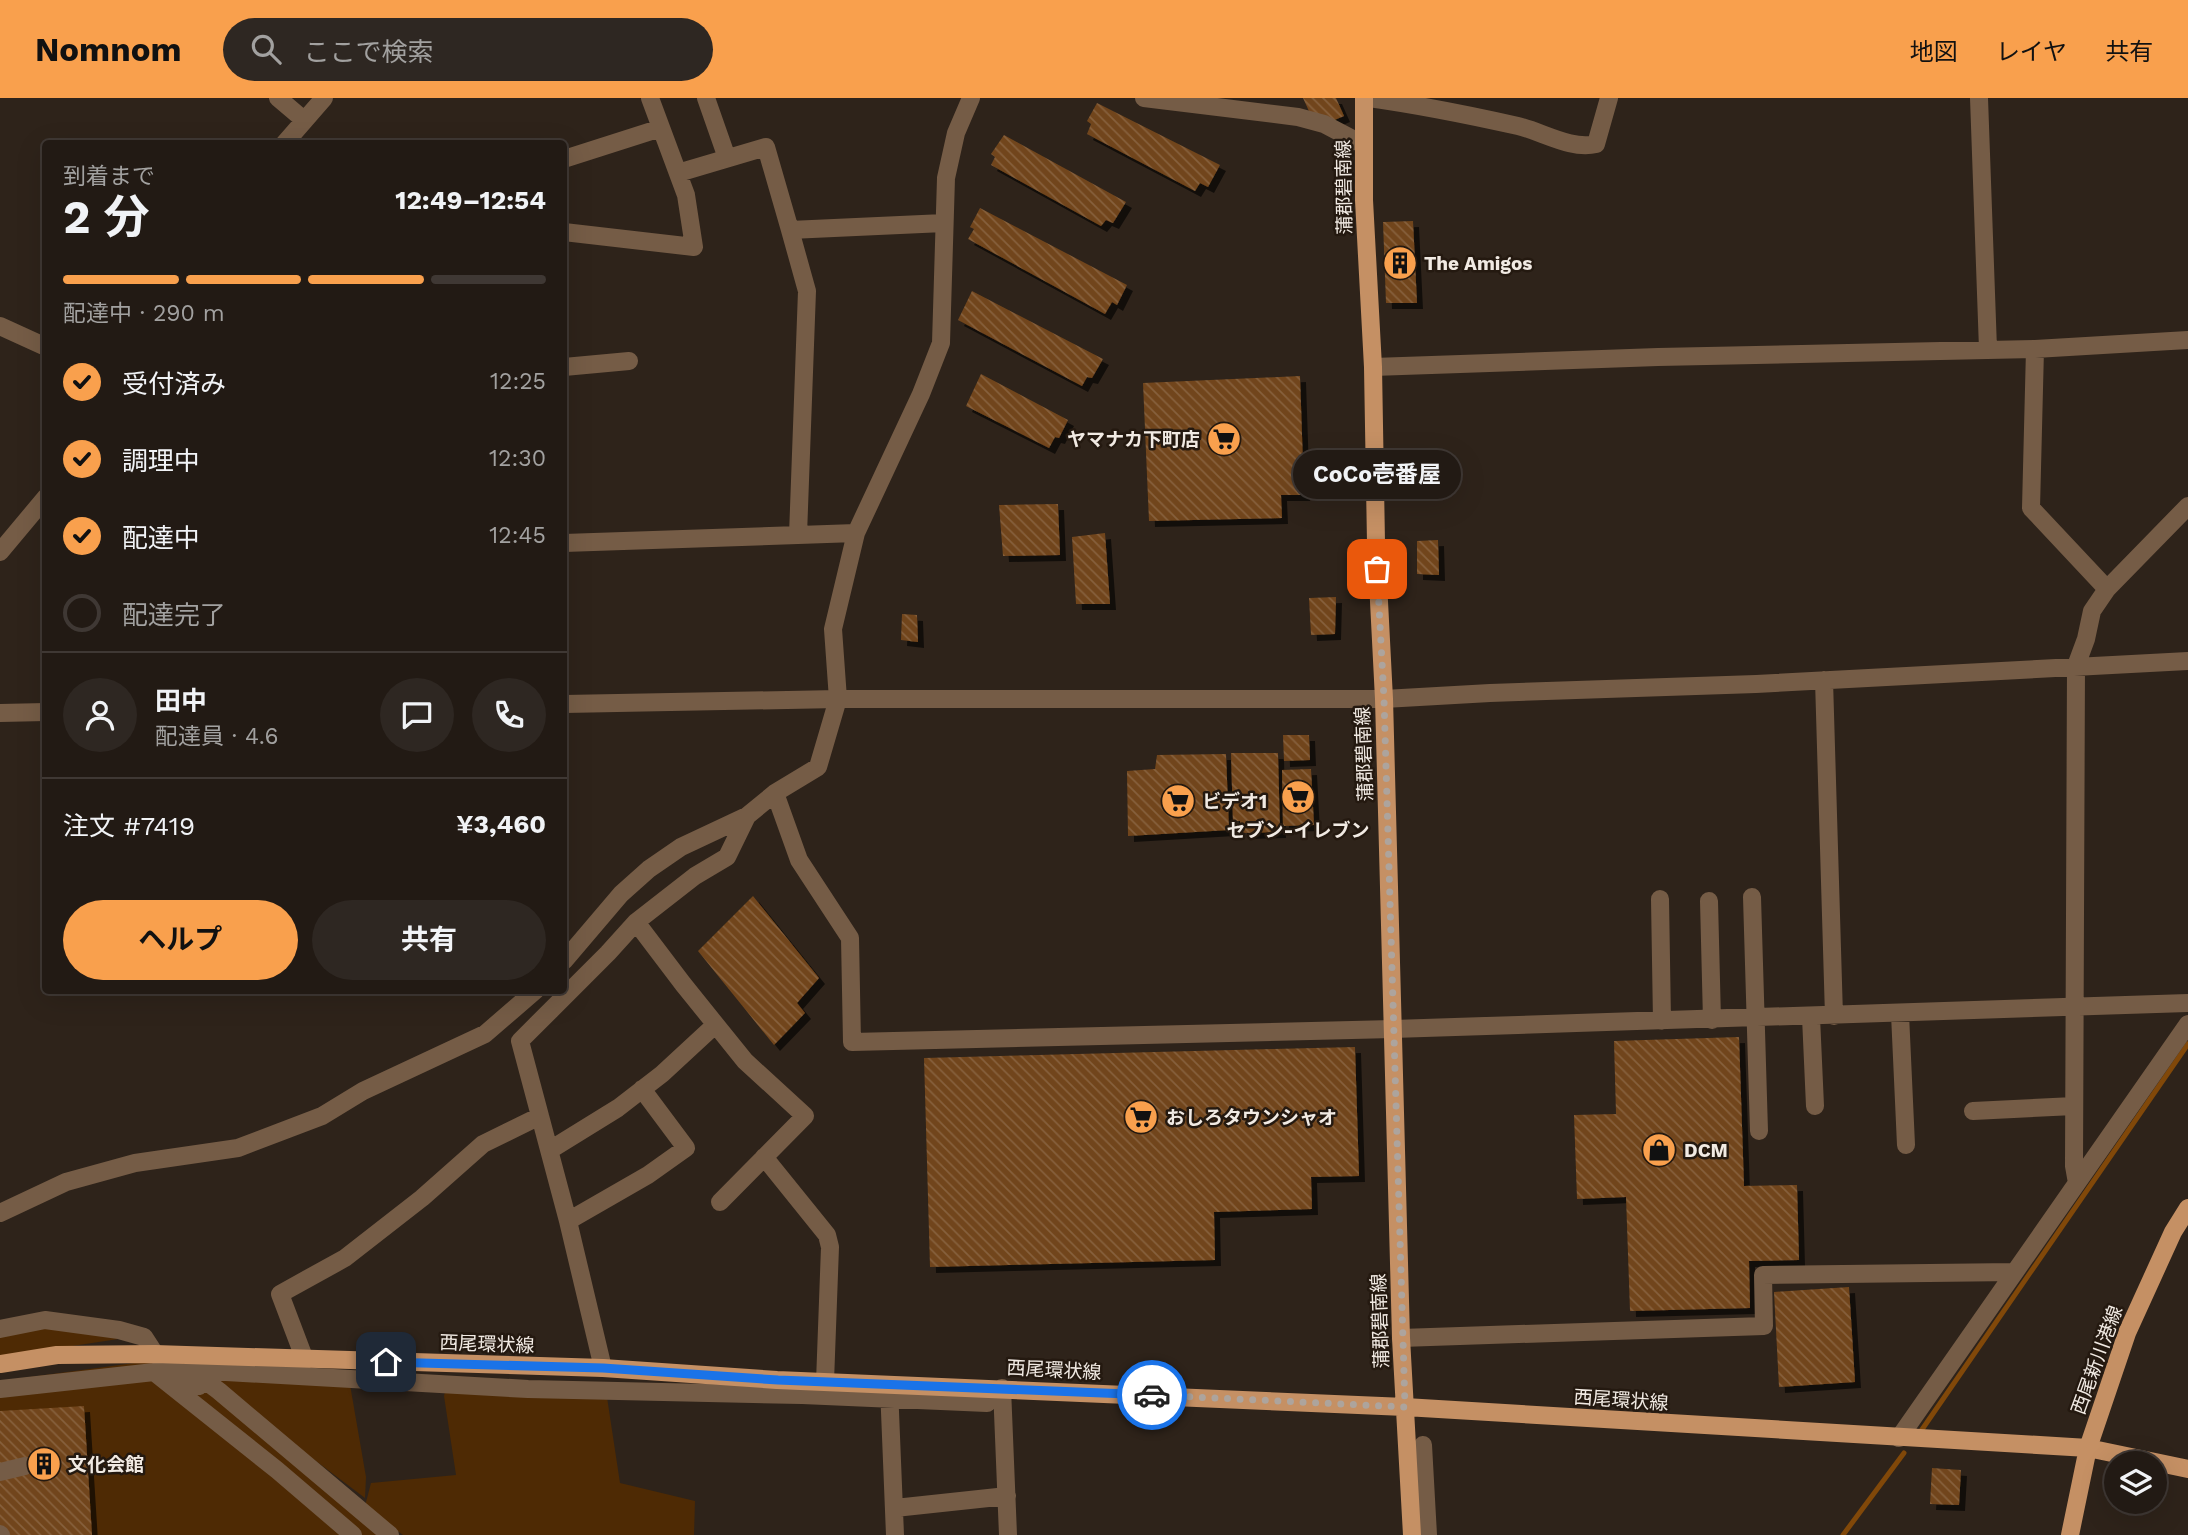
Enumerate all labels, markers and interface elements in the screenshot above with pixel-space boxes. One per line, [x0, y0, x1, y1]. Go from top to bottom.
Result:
search box [223, 18, 713, 81]
text: Nomnom [35, 30, 181, 69]
icon: search [247, 30, 285, 68]
text: ここで検索 [303, 37, 433, 67]
text: 地図 [1910, 38, 1958, 66]
text: レイヤ [1996, 38, 2067, 66]
text: 共有 [2105, 38, 2153, 66]
street label: 蒲郡碧南線 [1332, 139, 1356, 235]
text: 到着まで [63, 163, 155, 190]
text: 12:49–12:54 [395, 185, 546, 215]
text: 2 分 [63, 190, 150, 244]
building icon: The Amigos [1381, 244, 1419, 282]
place label: The Amigos [1424, 252, 1532, 275]
text: 配達中 · 290 m [63, 300, 225, 327]
icon: check [63, 363, 101, 401]
text: 12:25 [490, 368, 546, 395]
text: 受付済み [122, 369, 226, 399]
supermarket icon: ヤマナカ下町店 [1205, 420, 1243, 458]
place label: ヤマナカ下町店 [1067, 428, 1200, 451]
icon: check [63, 440, 101, 478]
text: 12:30 [489, 445, 546, 472]
text: 調理中 [122, 446, 200, 476]
callout: CoCo壱番屋 [1293, 450, 1461, 499]
text: CoCo壱番屋 [1313, 461, 1441, 488]
icon: check [63, 517, 101, 555]
text: 12:45 [489, 522, 546, 549]
text: 配達中 [122, 523, 200, 553]
pin [1347, 539, 1407, 599]
icon: bag [1358, 550, 1396, 588]
text: 配達完了 [122, 600, 226, 630]
button: person [63, 678, 137, 752]
button: chat [380, 678, 454, 752]
button: phone [472, 678, 546, 752]
text: 田中 [155, 686, 207, 716]
street label: 蒲郡碧南線 [1351, 706, 1377, 802]
text: 配達員 · 4.6 [155, 723, 278, 750]
supermarket icon: セブン-イレブン [1279, 778, 1317, 816]
supermarket icon: ビデオ1 [1159, 782, 1197, 820]
place label: ビデオ1 [1202, 790, 1267, 813]
text: ¥3,460 [456, 809, 546, 839]
text: 注文 #7419 [63, 811, 195, 841]
place label: セブン-イレブン [1226, 819, 1370, 842]
button: ヘルプ [63, 900, 298, 980]
button: 共有 [312, 900, 546, 980]
supermarket icon: おしろタウンシャオ [1122, 1098, 1160, 1136]
place label: おしろタウンシャオ [1166, 1106, 1337, 1129]
shop icon: DCM [1640, 1131, 1678, 1169]
place label: DCM [1684, 1139, 1728, 1162]
street label: 蒲郡碧南線 [1367, 1273, 1393, 1369]
street label: 西尾新川港線 [2067, 1302, 2127, 1418]
street label: 西尾環状線 [439, 1331, 535, 1357]
pin [356, 1332, 416, 1392]
icon: home [367, 1343, 405, 1381]
street label: 西尾環状線 [1006, 1356, 1102, 1384]
courier [1117, 1360, 1187, 1430]
icon: car [1133, 1376, 1171, 1414]
street label: 西尾環状線 [1573, 1385, 1669, 1415]
building icon: 文化会館 [25, 1445, 63, 1483]
map controls [2104, 1451, 2167, 1514]
button: layers [2104, 1451, 2167, 1514]
place label: 文化会館 [68, 1453, 144, 1476]

